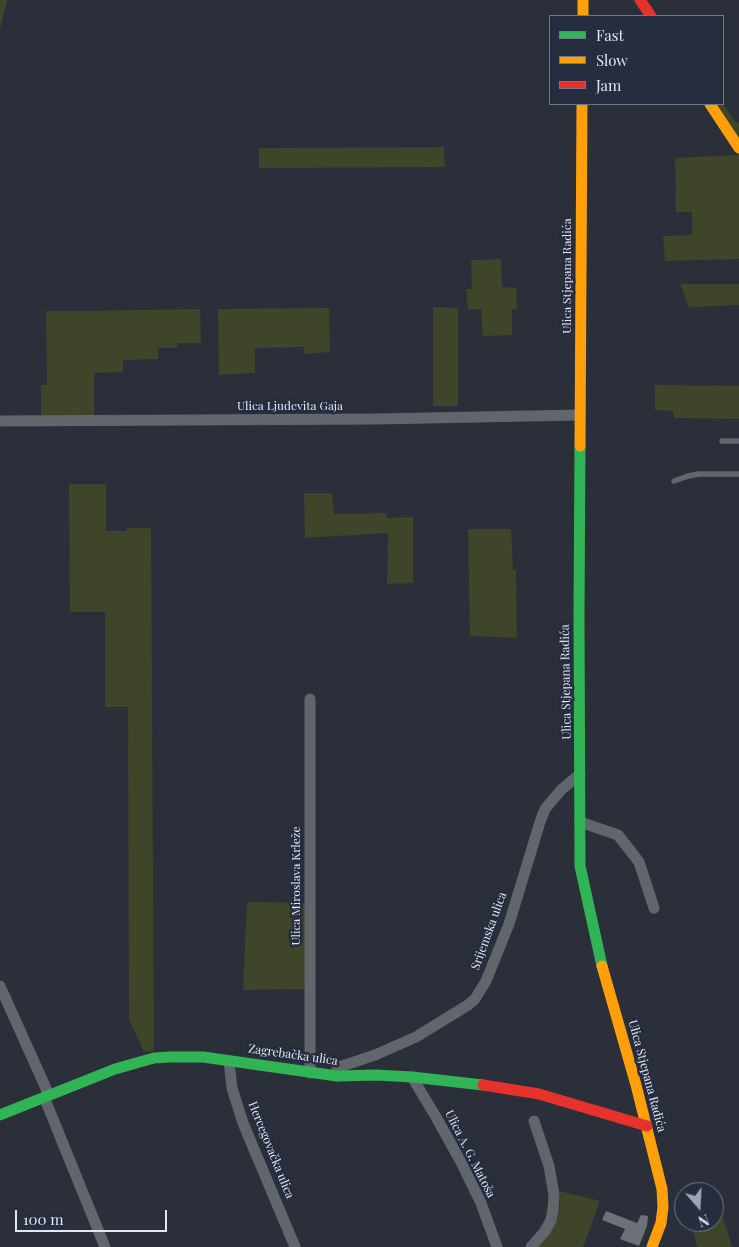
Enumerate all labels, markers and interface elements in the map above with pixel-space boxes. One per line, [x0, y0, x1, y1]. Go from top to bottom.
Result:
legend [549, 15, 724, 105]
text: Fast [596, 25, 624, 45]
text: Slow [596, 50, 628, 70]
text: Jam [596, 75, 621, 95]
street label: Ulica Stjepana Radića [560, 218, 574, 334]
street label: Ulica Ljudevita Gaja [237, 399, 343, 413]
street label: Ulica Stjepana Radića [558, 624, 574, 740]
street label: Ulica Miroslava Krleže [289, 827, 303, 945]
street label: Srijemska ulica [468, 890, 510, 972]
street label: Ulica Stjepana Radića [625, 1018, 669, 1134]
street label: Zagrebačka ulica [247, 1042, 339, 1068]
street label: Hercegovačka ulica [245, 1099, 297, 1201]
street label: Ulica A. G. Matoša [442, 1108, 498, 1200]
north arrow [674, 1182, 724, 1232]
scale bar [18, 1200, 170, 1232]
text: 100 m [23, 1209, 64, 1229]
text: N [696, 1210, 712, 1231]

